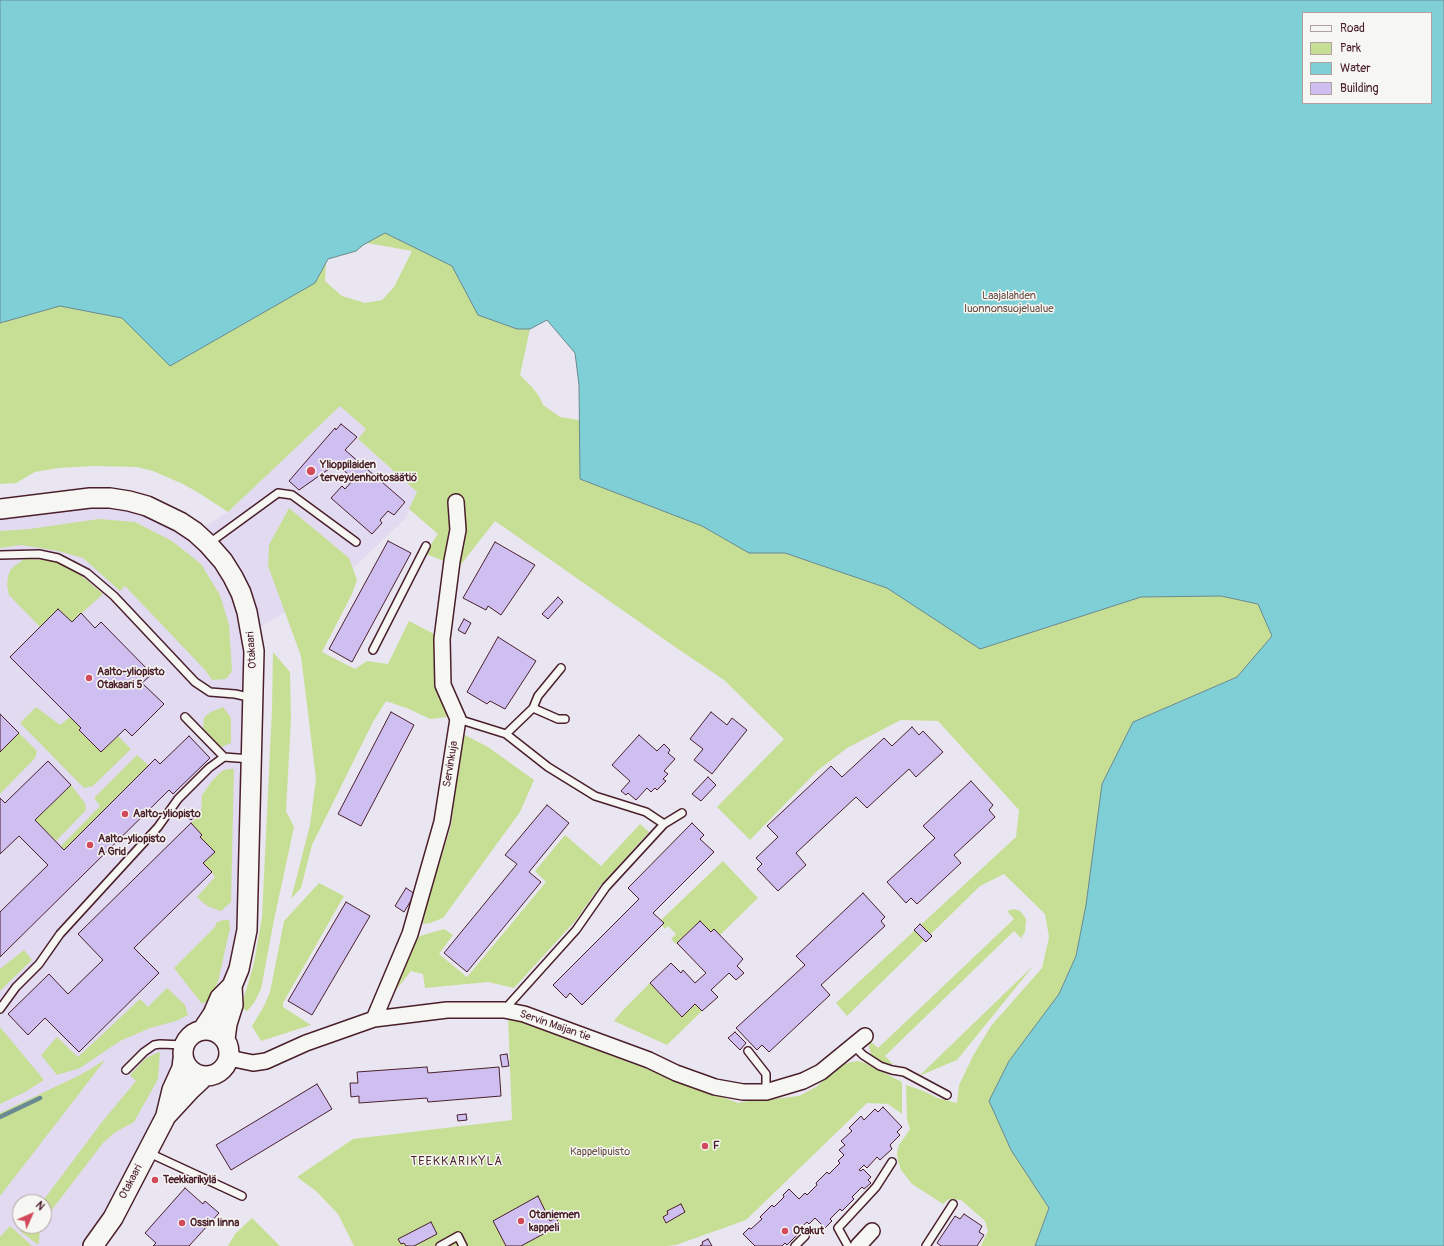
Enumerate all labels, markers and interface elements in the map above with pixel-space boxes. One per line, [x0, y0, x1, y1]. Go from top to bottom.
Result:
legend [1302, 12, 1432, 104]
text: Road [1340, 21, 1365, 36]
text: Park [1340, 41, 1361, 56]
text: Water [1340, 61, 1371, 76]
text: Building [1340, 81, 1379, 96]
park label: Laajalahden luonnonsuojelualue [964, 289, 1054, 315]
place label: Ylioppilaiden terveydenhoitosäätiö [320, 458, 417, 484]
marker: Ylioppilaiden terveydenhoitosäätiö [305, 465, 317, 477]
street label: Otakaari [244, 631, 260, 669]
place label: Aalto-yliopisto Otakaari 5 [97, 665, 165, 691]
marker: Aalto-yliopisto Otakaari 5 [84, 673, 94, 683]
street label: Servinkuja [441, 740, 461, 788]
place label: Aalto-yliopisto [133, 807, 201, 821]
marker: Aalto-yliopisto [120, 809, 130, 819]
place label: Aalto-yliopisto A Grid [98, 832, 166, 858]
marker: Aalto-yliopisto A Grid [85, 840, 95, 850]
street label: Servin Maijan tie [518, 1008, 592, 1044]
place label: F [713, 1139, 720, 1153]
marker: F [700, 1141, 710, 1151]
park label: Kappelipuisto [570, 1145, 630, 1159]
district label: TEEKKARIKYLÄ [411, 1155, 503, 1169]
street label: Otakaari [116, 1162, 146, 1202]
place label: Teekkarikylä [163, 1173, 217, 1187]
marker: Teekkarikylä [150, 1175, 160, 1185]
north arrow [12, 1194, 52, 1234]
text: N [33, 1199, 47, 1213]
place label: Otaniemen kappeli [529, 1208, 580, 1234]
place label: Ossin linna [190, 1216, 239, 1230]
marker: Otaniemen kappeli [516, 1216, 526, 1226]
marker: Ossin linna [177, 1218, 187, 1228]
place label: Otakut [793, 1224, 824, 1238]
marker: Otakut [780, 1226, 790, 1236]

